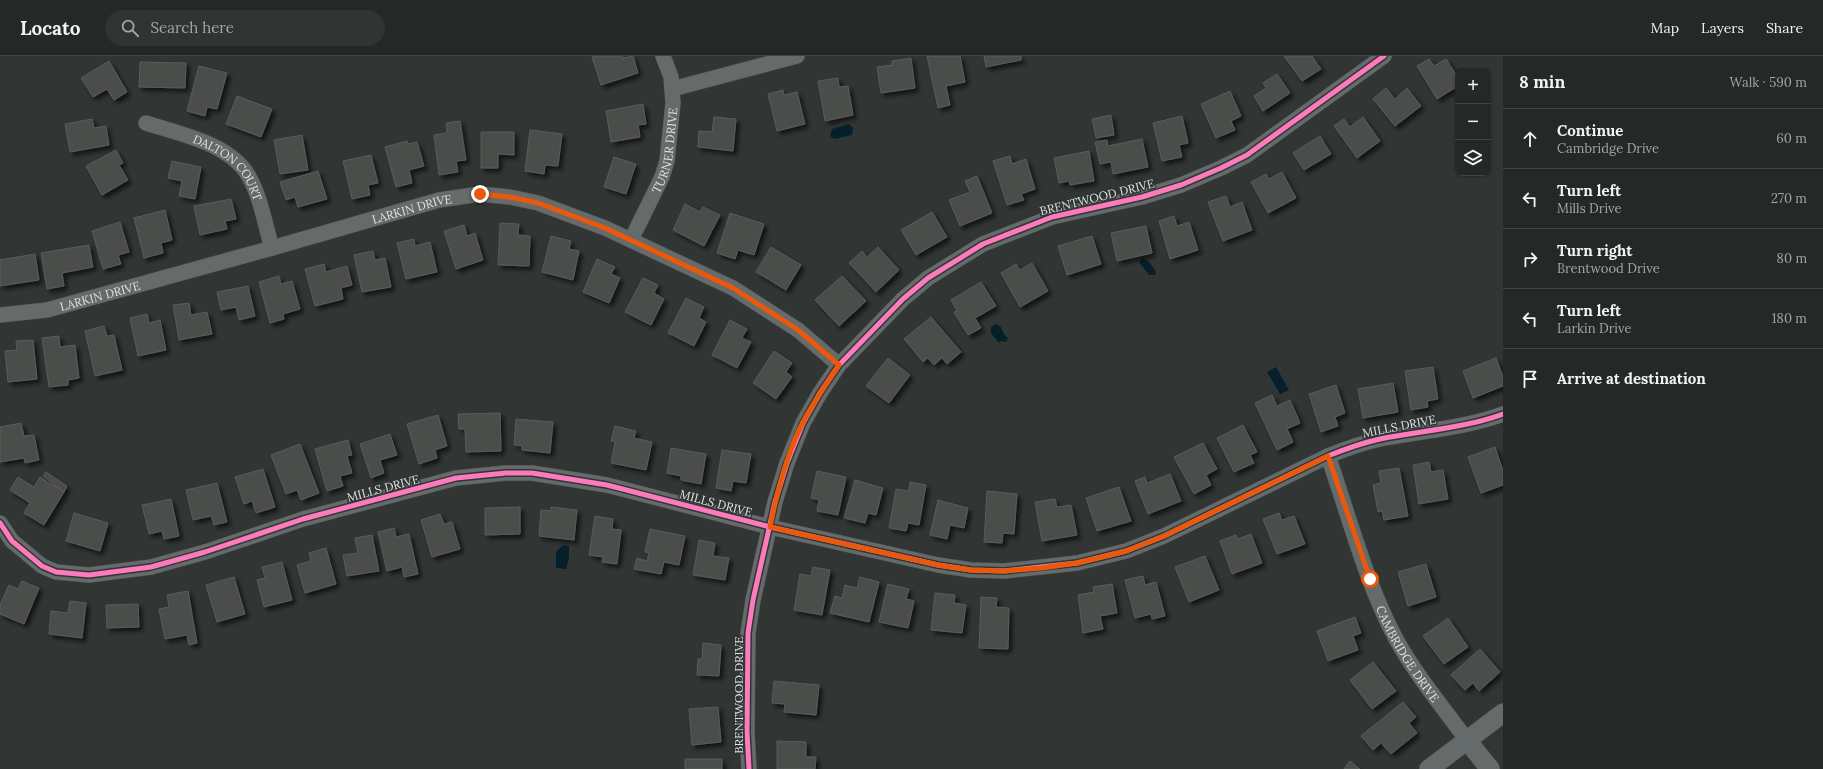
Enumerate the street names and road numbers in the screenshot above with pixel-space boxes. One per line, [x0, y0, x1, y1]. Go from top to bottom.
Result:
street label: TURNER DRIVE [648, 107, 680, 195]
street label: DALTON COURT [191, 131, 266, 203]
street label: BRENTWOOD DRIVE [1038, 175, 1156, 219]
street label: LARKIN DRIVE [370, 191, 453, 226]
street label: LARKIN DRIVE [58, 277, 142, 314]
street label: MILLS DRIVE [1361, 412, 1437, 440]
street label: MILLS DRIVE [345, 471, 421, 505]
street label: MILLS DRIVE [678, 486, 754, 520]
street label: CAMBRIDGE DRIVE [1373, 603, 1443, 705]
street label: BRENTWOOD DRIVE [731, 636, 746, 754]

